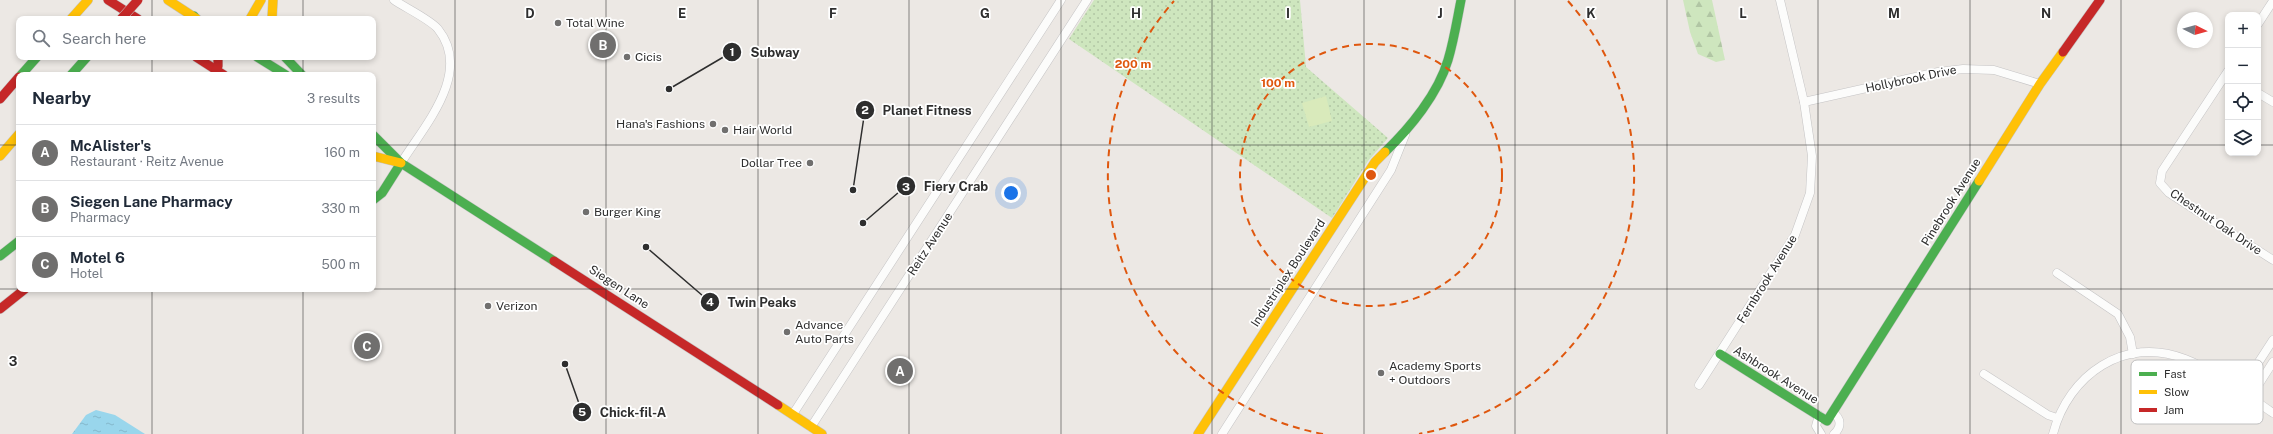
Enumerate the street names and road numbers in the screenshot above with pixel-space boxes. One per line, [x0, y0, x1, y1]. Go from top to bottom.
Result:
street label: Hollybrook Drive [1864, 62, 1958, 96]
street label: Pinebrook Avenue [1918, 155, 1984, 248]
street label: Chestnut Oak Drive [2167, 186, 2265, 258]
street label: Reitz Avenue [904, 210, 956, 278]
street label: Industriplex Boulevard [1248, 217, 1328, 329]
street label: Fernbrook Avenue [1734, 232, 1800, 326]
street label: Siegen Lane [586, 262, 652, 312]
street label: Ashbrook Avenue [1731, 343, 1821, 407]

